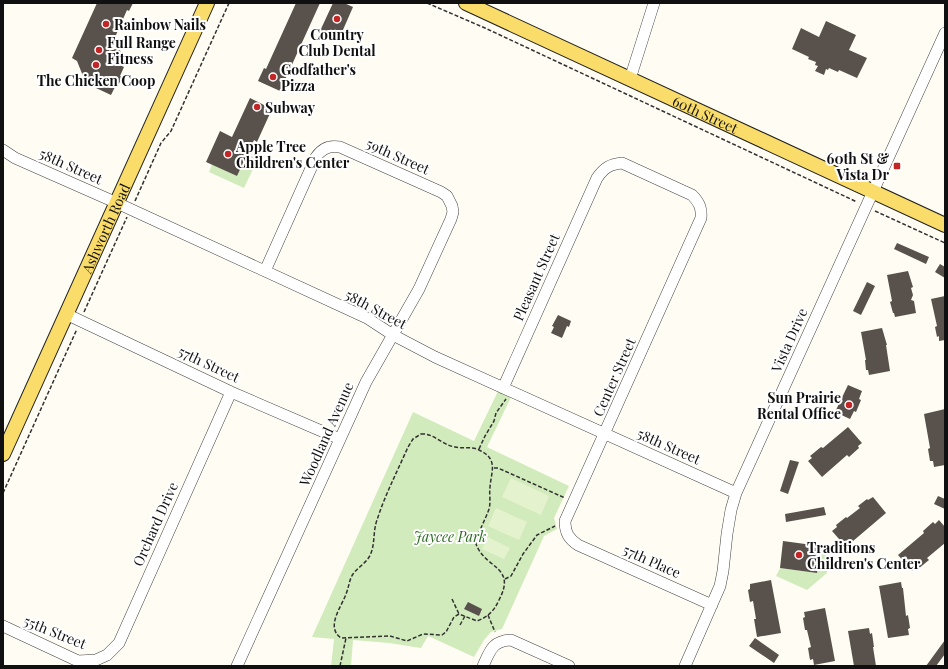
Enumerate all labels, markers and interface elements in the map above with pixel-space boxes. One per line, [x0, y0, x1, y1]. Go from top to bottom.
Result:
marker: Country Club Dental [332, 14, 342, 24]
place label: Rainbow Nails [114, 15, 206, 34]
marker: Rainbow Nails [101, 19, 111, 29]
place label: Country Club Dental [298, 25, 376, 60]
place label: Full Range Fitness [107, 33, 176, 68]
marker: Full Range Fitness [94, 45, 104, 55]
marker: The Chicken Coop [91, 60, 101, 70]
place label: Godfather's Pizza [281, 60, 356, 95]
place label: The Chicken Coop [37, 71, 155, 90]
marker: Godfather's Pizza [268, 72, 278, 82]
street label: 60th Street [670, 91, 742, 138]
place label: Subway [265, 98, 316, 117]
marker: Subway [252, 102, 262, 112]
street label: 59th Street [363, 134, 434, 179]
place label: Apple Tree Children's Center [235, 137, 350, 172]
street label: 58th Street [36, 144, 107, 189]
marker: Apple Tree Children's Center [223, 149, 233, 159]
place label: 60th St & Vista Dr [827, 149, 889, 184]
marker: 60th St & Vista Dr [892, 161, 902, 171]
street label: Ashworth Road [76, 180, 134, 277]
street label: Pleasant Street [508, 230, 564, 324]
street label: 58th Street [342, 285, 411, 334]
street label: Vista Drive [766, 305, 812, 376]
street label: Center Street [588, 334, 640, 419]
street label: 57th Street [175, 341, 244, 387]
street label: Woodland Avenue [294, 379, 357, 490]
place label: Sun Prairie Rental Office [757, 388, 841, 423]
marker: Sun Prairie Rental Office [844, 400, 854, 410]
street label: 58th Street [634, 424, 705, 469]
street label: Orchard Drive [128, 479, 182, 569]
park label: Jaycee Park [414, 527, 486, 546]
place label: Traditions Children's Center [807, 538, 921, 573]
street label: 57th Place [620, 540, 684, 582]
marker: Traditions Children's Center [794, 550, 804, 560]
street label: 55th Street [21, 611, 90, 654]

